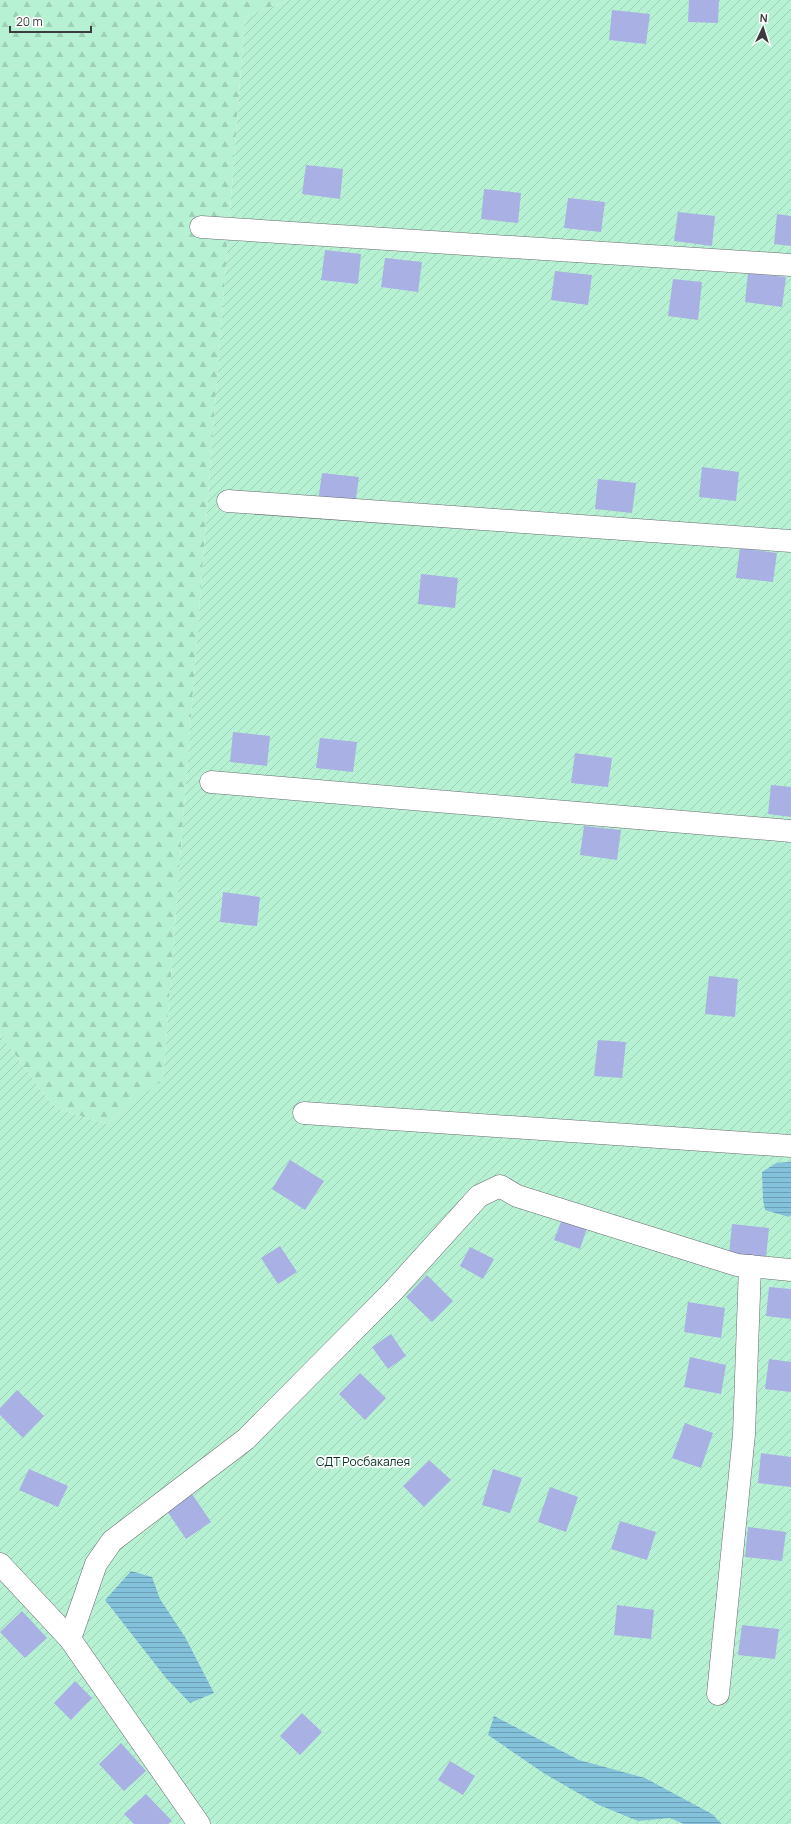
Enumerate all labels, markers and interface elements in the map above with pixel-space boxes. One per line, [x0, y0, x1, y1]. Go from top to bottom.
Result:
scale bar [10, 8, 91, 34]
north arrow [743, 8, 783, 48]
text: N [759, 10, 768, 25]
text: 20 m [16, 13, 43, 30]
park label: СДТ Росбакалея [316, 1453, 410, 1470]

